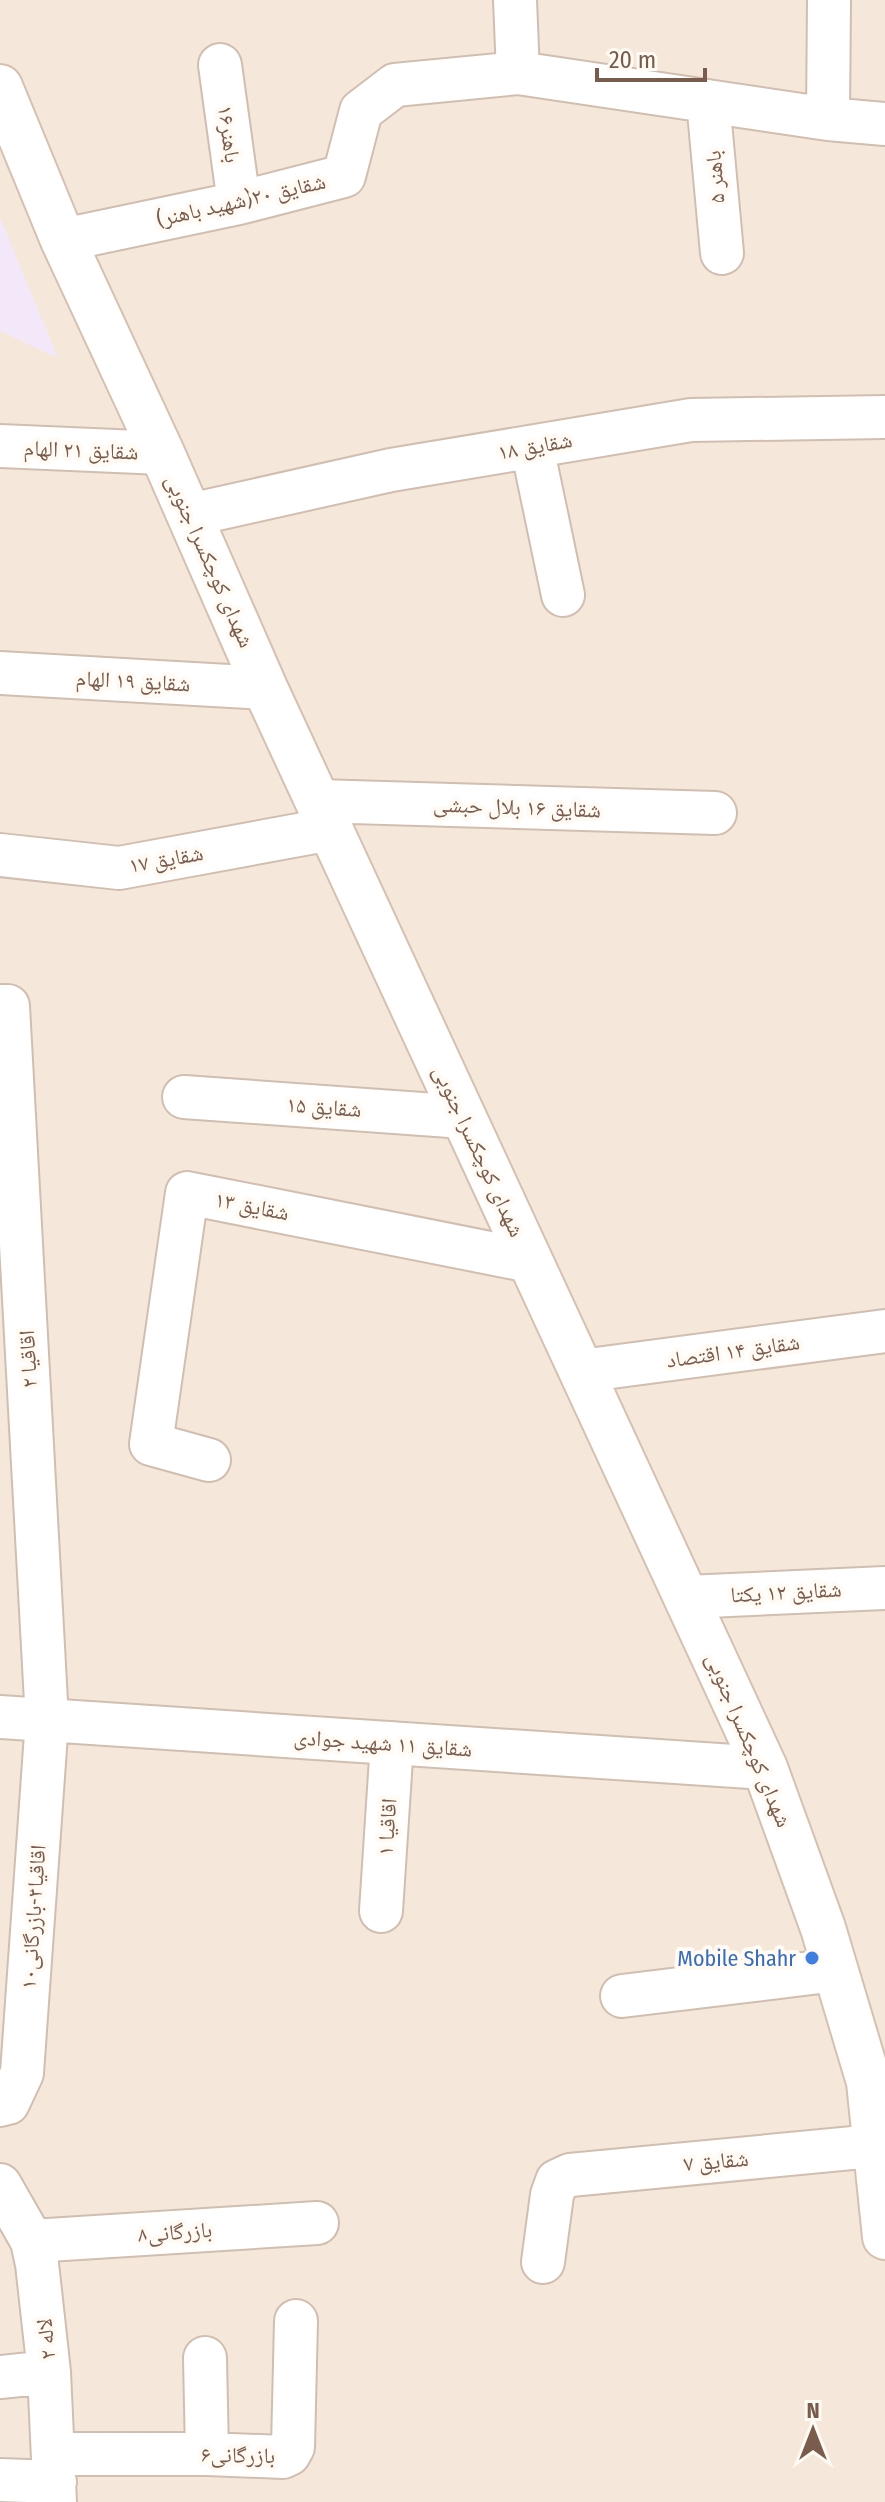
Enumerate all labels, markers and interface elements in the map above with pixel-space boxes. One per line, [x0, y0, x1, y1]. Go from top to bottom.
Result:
scale bar [597, 32, 705, 82]
text: 20 m [609, 46, 656, 74]
street label: باهنر۱۶ [212, 103, 246, 165]
street label: باهنر ۵ [699, 149, 731, 205]
street label: شقایق ۲۰(شهید باهنر) [154, 167, 328, 233]
street label: شقایق ۱۸ [496, 426, 574, 466]
street label: شقایق ۲۱ الهام [23, 435, 139, 466]
street label: شهدای کوچکسرا جنوبی [160, 470, 260, 652]
street label: شقایق ۱۹ الهام [75, 665, 191, 698]
street label: شقایق ۱۶ بلال حبشی [432, 791, 602, 823]
street label: شقایق ۱۷ [127, 839, 205, 879]
street label: شهدای کوچکسرا جنوبی [427, 1061, 531, 1241]
street label: شقایق ۱۵ [286, 1091, 362, 1123]
street label: شقایق ۱۳ [213, 1186, 291, 1226]
street label: شقایق ۱۴ اقتصاد [665, 1328, 801, 1374]
street label: اقاقیا ۲ [13, 1329, 43, 1389]
street label: شقایق ۱۲ یکتا [730, 1576, 842, 1608]
street label: شهدای کوچکسرا جنوبی [700, 1649, 798, 1831]
street label: شقایق ۱۱ شهید جوادی [293, 1723, 473, 1763]
street label: اقاقیا ۱ [372, 1797, 402, 1857]
street label: اقاقیا۳-بازرگانی۱۰ [14, 1844, 52, 1990]
place label: Mobile Shahr [677, 1945, 796, 1972]
marker: Mobile Shahr [803, 1949, 821, 1967]
street label: شقایق ۷ [682, 2145, 750, 2177]
street label: بازرگانی۸ [137, 2216, 213, 2248]
street label: لاله ۲ [30, 2317, 62, 2361]
north arrow [773, 2390, 853, 2470]
text: N [806, 2397, 820, 2424]
street label: بازرگانی۶ [201, 2441, 275, 2469]

